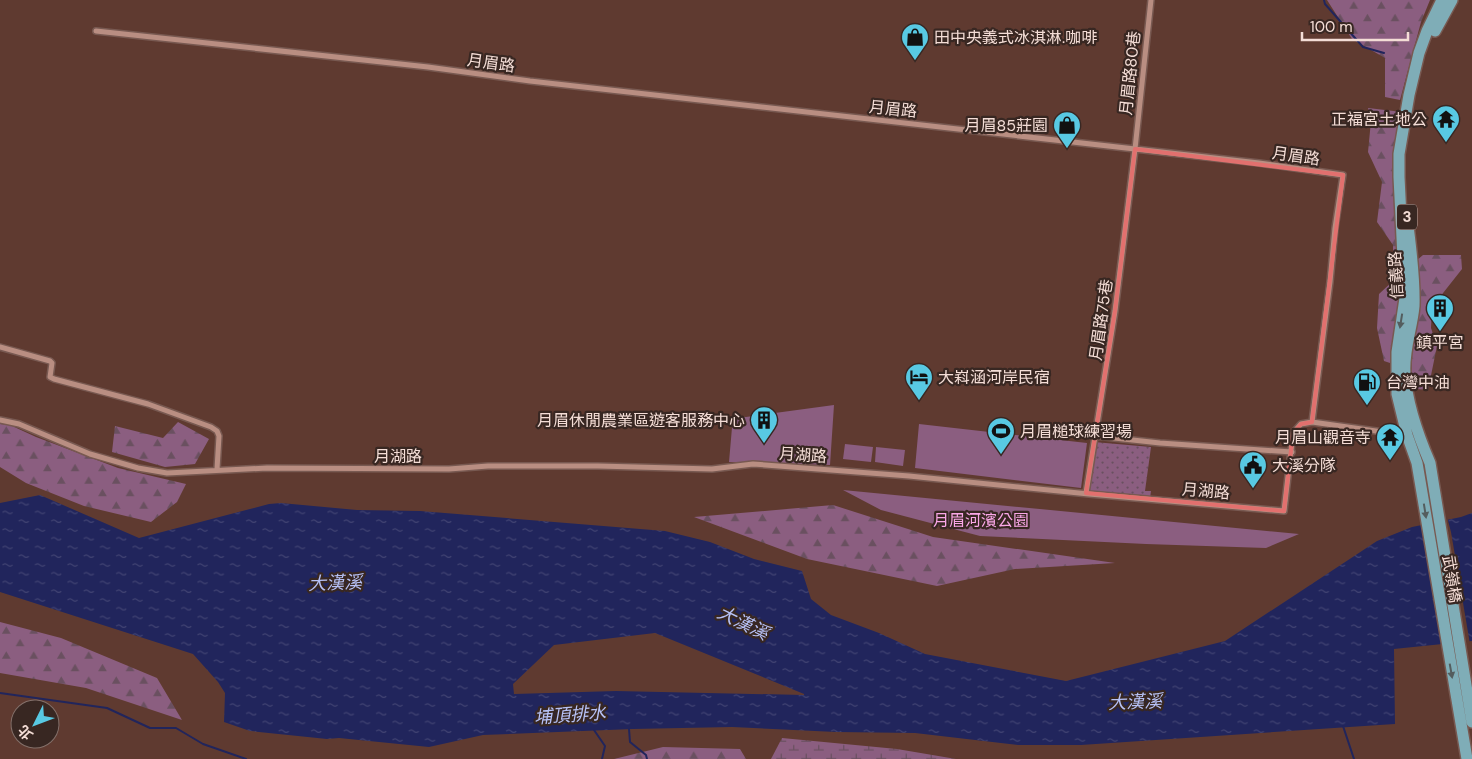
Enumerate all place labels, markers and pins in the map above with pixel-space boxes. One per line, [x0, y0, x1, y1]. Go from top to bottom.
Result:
shop icon: 田中央義式冰淇淋.咖啡 [900, 22, 930, 61]
place label: 田中央義式冰淇淋.咖啡 [934, 27, 1097, 48]
temple icon: 正福宮土地公 [1431, 104, 1461, 143]
place label: 正福宮土地公 [1331, 109, 1427, 130]
shop icon: 月眉85莊園 [1052, 110, 1082, 149]
place label: 月眉85莊園 [965, 115, 1048, 136]
building icon: 鎮平宮 [1425, 293, 1455, 332]
place label: 鎮平宮 [1416, 332, 1464, 353]
hotel icon: 大嵙涵河岸民宿 [904, 362, 934, 401]
place label: 大嵙涵河岸民宿 [938, 367, 1050, 388]
fuel station icon: 台灣中油 [1352, 367, 1382, 406]
place label: 台灣中油 [1386, 372, 1450, 393]
building icon: 月眉休閒農業區遊客服務中心 [749, 405, 779, 444]
place label: 月眉休閒農業區遊客服務中心 [537, 410, 745, 431]
sports icon: 月眉槌球練習場 [986, 416, 1016, 455]
place label: 月眉槌球練習場 [1020, 421, 1132, 442]
temple icon: 月眉山觀音寺 [1375, 422, 1405, 461]
place label: 月眉山觀音寺 [1275, 427, 1371, 448]
public building icon: 大溪分隊 [1238, 450, 1268, 489]
place label: 大溪分隊 [1272, 455, 1336, 476]

